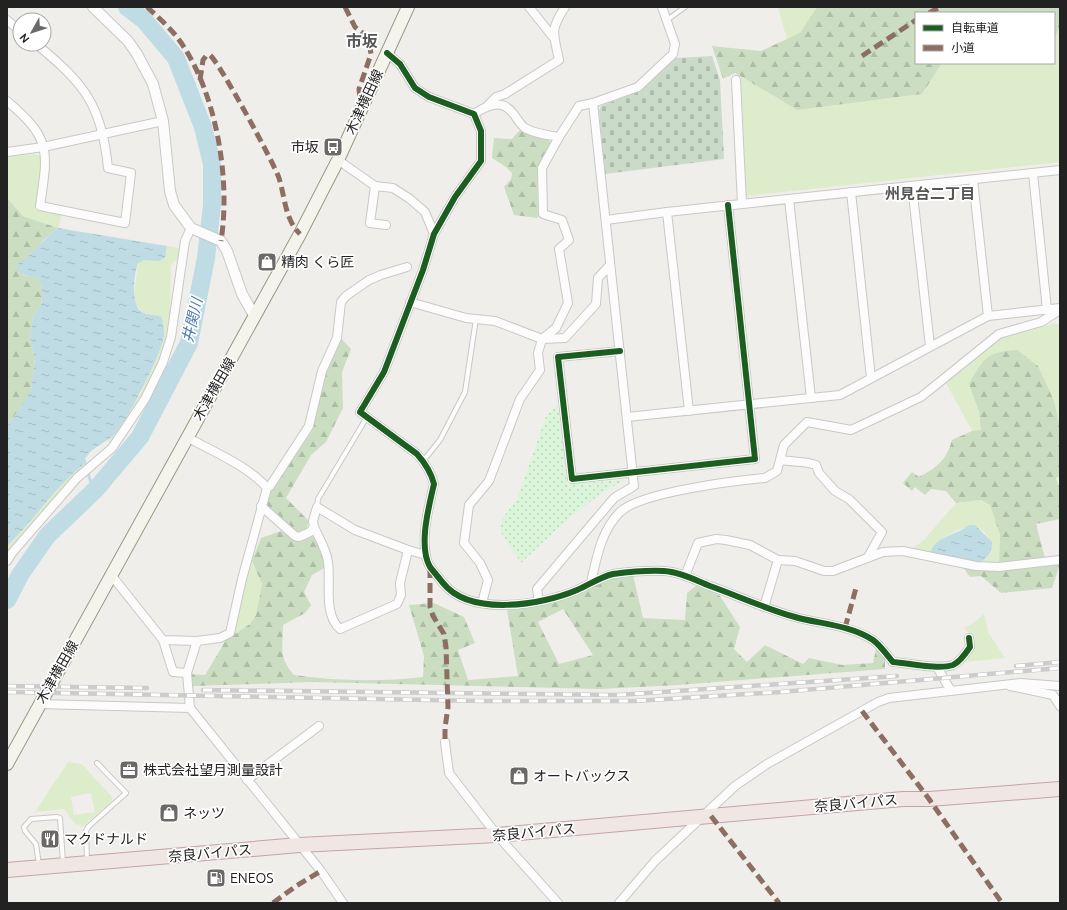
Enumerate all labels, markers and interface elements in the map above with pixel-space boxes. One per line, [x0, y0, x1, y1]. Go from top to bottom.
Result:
north arrow [12, 12, 52, 52]
legend [915, 12, 1055, 64]
text: 自転車道 [951, 21, 999, 34]
text: N [17, 31, 31, 45]
district label: 市坂 [346, 32, 378, 50]
text: 小道 [951, 41, 975, 54]
street label: 木津横田線 [342, 67, 386, 137]
bus stop icon: 市坂 [322, 136, 344, 158]
place label: 市坂 [291, 139, 319, 155]
district label: 州見台二丁目 [885, 185, 975, 202]
shop icon: 精肉 くら匠 [256, 251, 278, 273]
place label: 精肉 くら匠 [281, 254, 354, 270]
water label: 井関川 [179, 294, 206, 344]
street label: 木津横田線 [190, 355, 238, 423]
street label: 木津横田線 [33, 638, 81, 706]
office icon: 株式会社望月測量設計 [118, 759, 140, 781]
place label: 株式会社望月測量設計 [143, 762, 283, 778]
shop icon: オートバックス [508, 765, 530, 787]
place label: オートバックス [533, 768, 631, 784]
street label: 奈良バイパス [814, 791, 898, 815]
shop icon: ネッツ [158, 802, 180, 824]
place label: ネッツ [183, 805, 225, 821]
street label: 奈良バイパス [492, 820, 576, 844]
restaurant icon: マクドナルド [39, 828, 61, 850]
place label: マクドナルド [64, 831, 148, 847]
street label: 奈良バイパス [168, 841, 252, 865]
fuel station icon: ENEOS [205, 867, 227, 889]
place label: ENEOS [230, 870, 274, 886]

